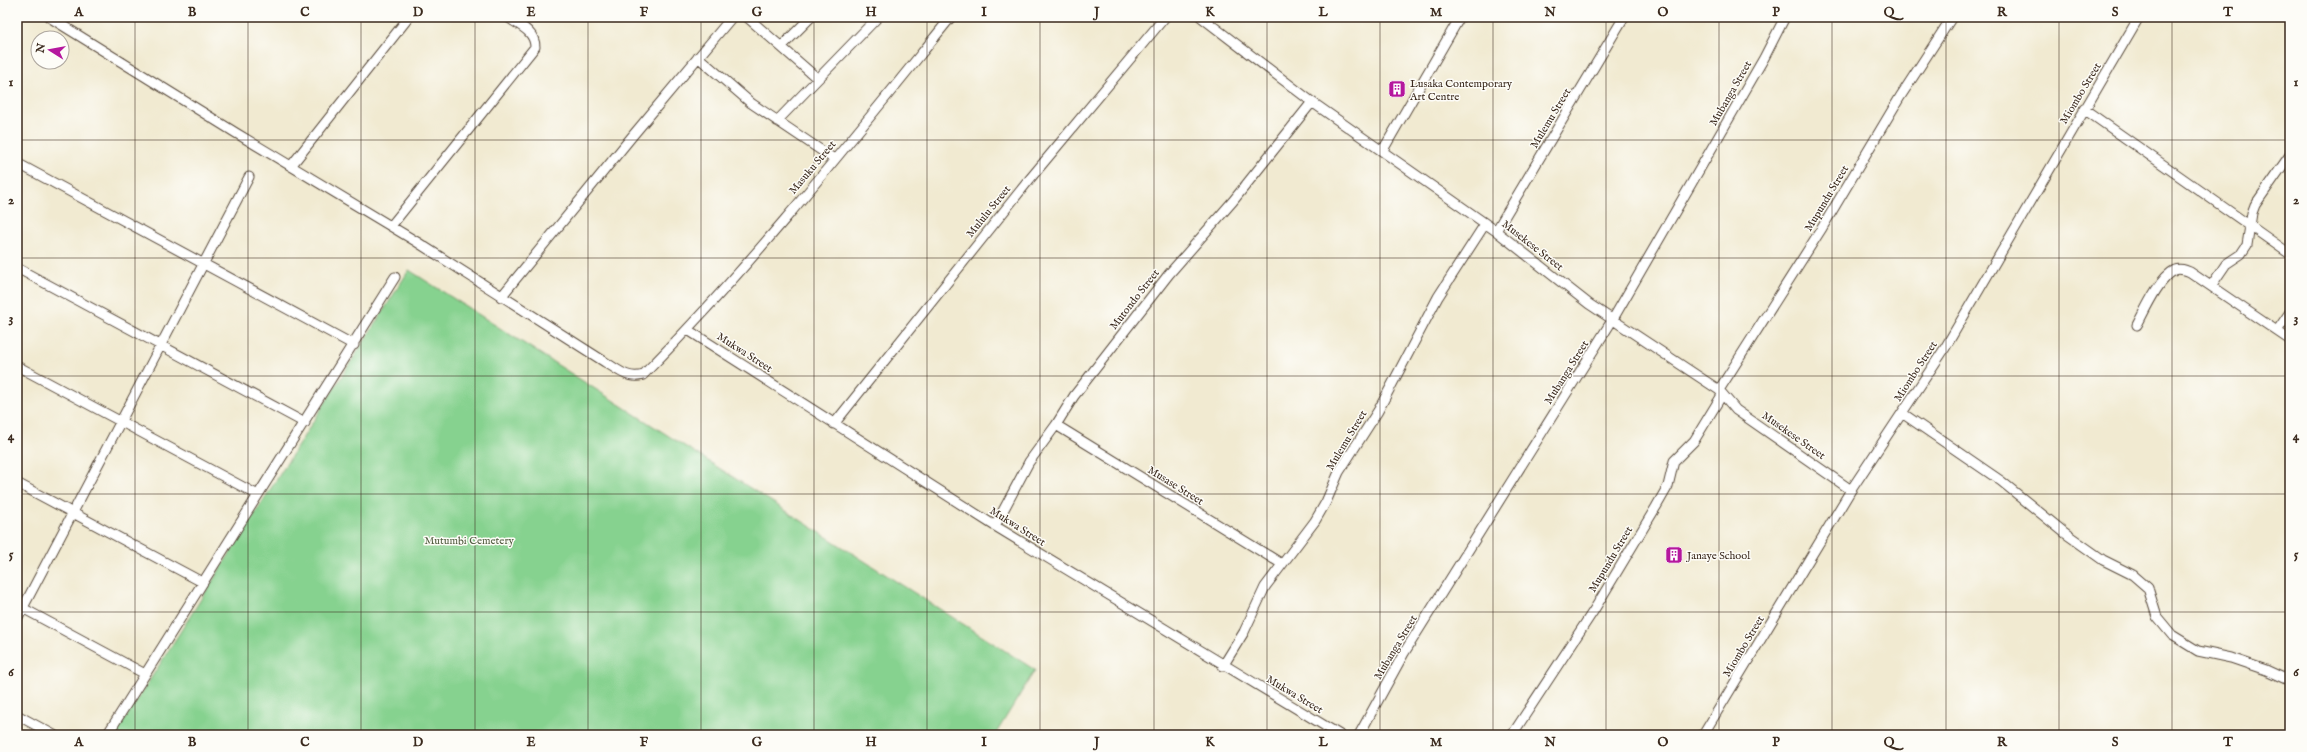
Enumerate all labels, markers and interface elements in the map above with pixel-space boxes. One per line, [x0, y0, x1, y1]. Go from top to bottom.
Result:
text: A [74, 4, 85, 21]
text: B [188, 4, 197, 21]
text: C [300, 4, 310, 21]
text: D [413, 4, 424, 21]
text: E [526, 4, 536, 21]
text: F [640, 4, 649, 21]
text: G [752, 4, 763, 21]
text: H [865, 4, 877, 21]
text: I [981, 4, 987, 21]
text: J [1092, 4, 1100, 21]
text: K [1205, 4, 1215, 21]
text: L [1317, 4, 1328, 21]
text: M [1430, 4, 1443, 21]
text: N [1543, 4, 1556, 21]
text: O [1658, 4, 1669, 21]
text: P [1772, 4, 1780, 21]
text: Q [1884, 4, 1904, 21]
text: R [1997, 4, 2008, 21]
text: S [2112, 4, 2119, 21]
text: T [2222, 4, 2233, 21]
north arrow [30, 30, 70, 70]
text: N [33, 42, 49, 55]
street label: Mubanga Street [1707, 58, 1755, 129]
street label: Miombo Street [2057, 60, 2105, 127]
text: 1 [9, 74, 14, 91]
text: 1 [2294, 74, 2299, 91]
place label: Lusaka Contemporary Art Centre [1409, 77, 1513, 104]
building icon: Lusaka Contemporary Art Centre [1387, 79, 1407, 99]
street label: Mulemu Street [1527, 86, 1574, 151]
street label: Masuku Street [786, 138, 839, 197]
street label: Mupundu Street [1802, 163, 1852, 234]
street label: Mululu Street [964, 183, 1014, 241]
text: 2 [8, 192, 14, 209]
text: 2 [2293, 192, 2299, 209]
street label: Musekese Street [1499, 217, 1566, 274]
street label: Mutondo Street [1107, 266, 1163, 333]
text: 3 [9, 310, 14, 327]
text: 3 [2294, 310, 2299, 327]
street label: Mukwa Street [714, 330, 775, 376]
street label: Mubanga Street [1542, 338, 1592, 407]
street label: Miombo Street [1891, 339, 1941, 404]
street label: Mulemu Street [1323, 408, 1370, 473]
street label: Musekese Street [1759, 409, 1828, 463]
text: 4 [8, 428, 15, 445]
text: 4 [2293, 428, 2300, 445]
street label: Musase Street [1145, 463, 1206, 509]
street label: Mukwa Street [987, 504, 1048, 550]
street label: Mupundu Street [1586, 524, 1636, 595]
park label: Mutumbi Cemetery [424, 534, 514, 548]
building icon: Janaye School [1664, 545, 1684, 565]
text: 5 [9, 546, 14, 563]
text: 5 [2294, 546, 2299, 563]
place label: Janaye School [1685, 549, 1750, 563]
street label: Mubanga Street [1371, 612, 1421, 682]
street label: Miombo Street [1720, 613, 1768, 680]
text: 6 [8, 664, 14, 681]
text: 6 [2293, 664, 2299, 681]
street label: Mukwa Street [1264, 673, 1325, 717]
text: A [74, 734, 85, 751]
text: B [188, 734, 197, 751]
text: C [300, 734, 310, 751]
text: D [413, 734, 424, 751]
text: E [526, 734, 536, 751]
text: F [640, 734, 649, 751]
text: G [752, 734, 763, 751]
text: H [865, 734, 877, 751]
text: I [981, 734, 987, 751]
text: J [1092, 734, 1100, 751]
text: K [1205, 734, 1215, 751]
text: L [1317, 734, 1328, 751]
text: M [1430, 734, 1443, 751]
text: N [1543, 734, 1556, 751]
text: O [1658, 734, 1669, 751]
text: P [1772, 734, 1780, 751]
text: Q [1884, 734, 1904, 751]
text: R [1997, 734, 2008, 751]
text: S [2112, 734, 2119, 751]
text: T [2222, 734, 2233, 751]

